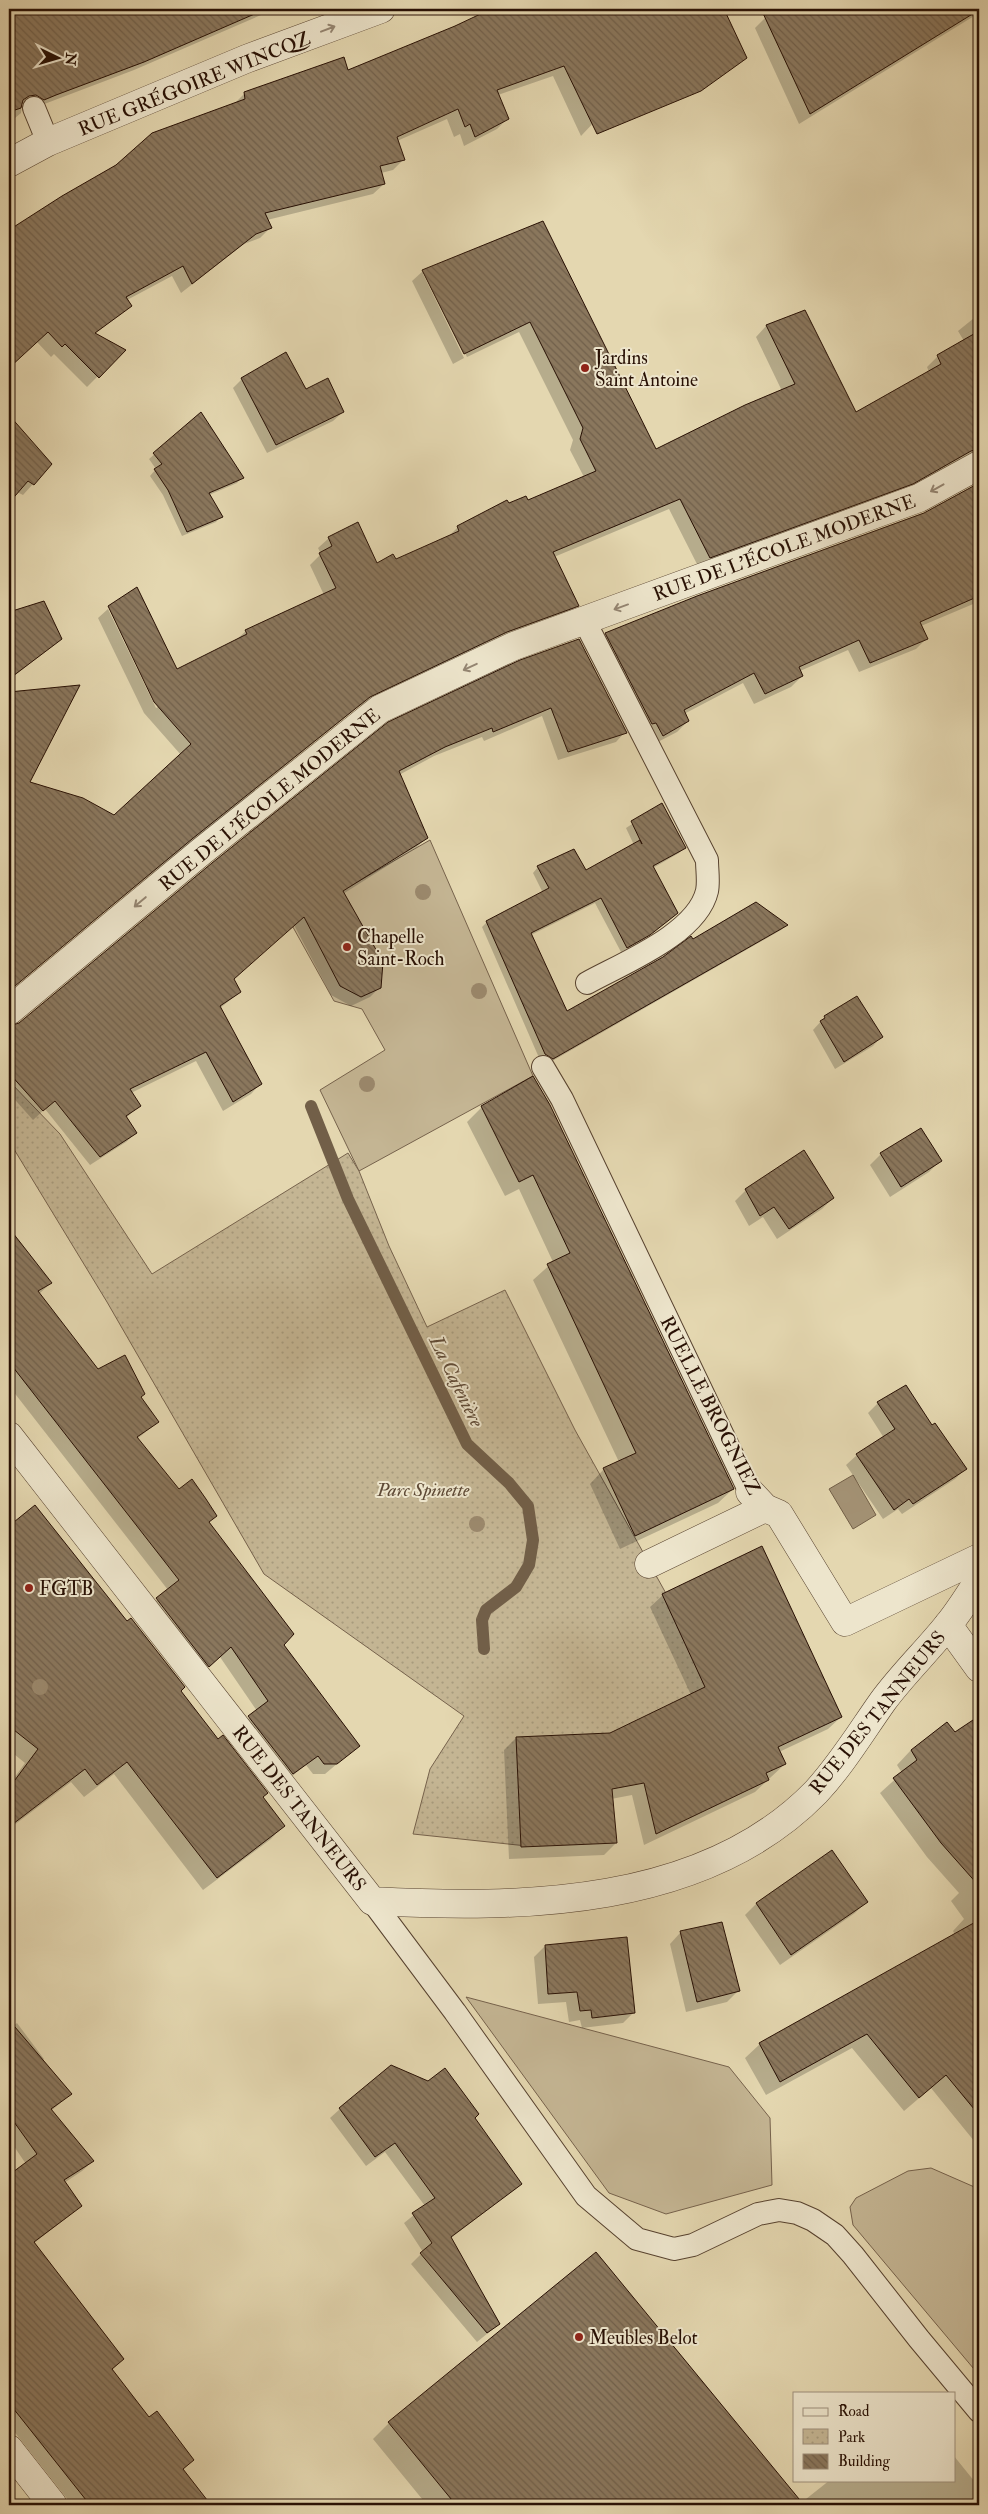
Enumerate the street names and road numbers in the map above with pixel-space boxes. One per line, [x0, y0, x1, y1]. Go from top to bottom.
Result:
street label: RUE GRÉGOIRE WINCQZ [74, 24, 314, 142]
street label: RUE DE L'ÉCOLE MODERNE [649, 487, 919, 607]
street label: RUE DE L'ÉCOLE MODERNE [153, 701, 385, 896]
street label: RUELLE BROGNIEZ [655, 1312, 766, 1499]
street label: RUE DES TANNEURS [804, 1626, 951, 1799]
street label: RUE DES TANNEURS [227, 1721, 371, 1896]

